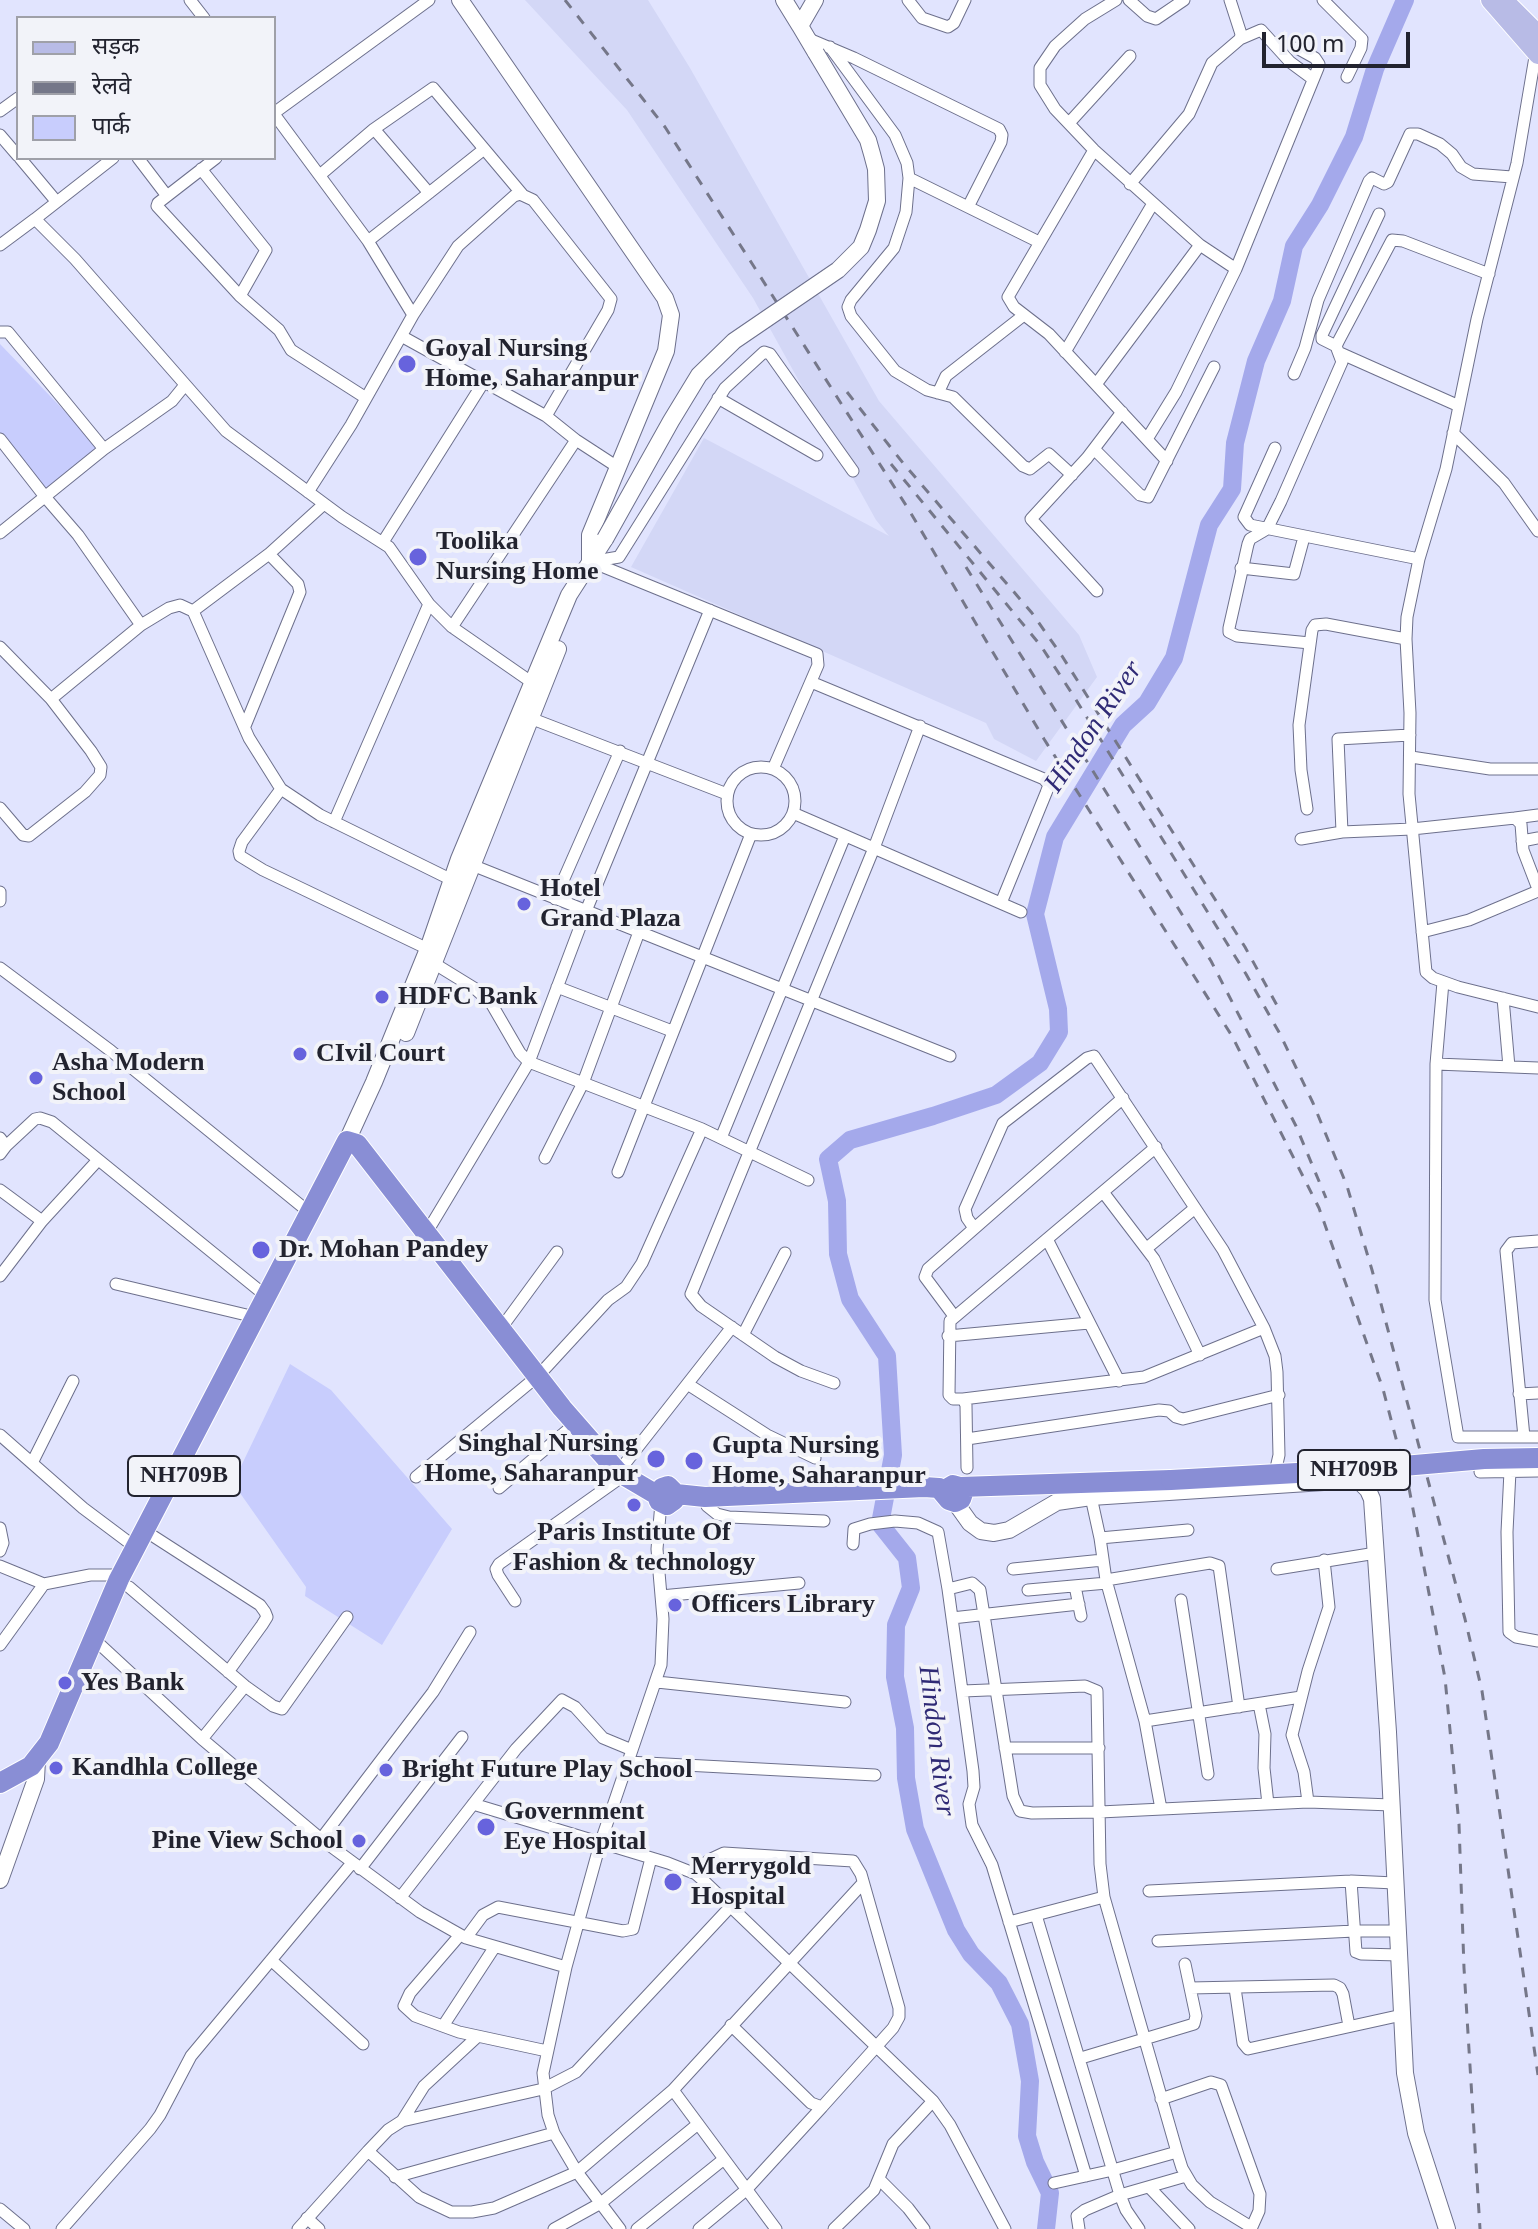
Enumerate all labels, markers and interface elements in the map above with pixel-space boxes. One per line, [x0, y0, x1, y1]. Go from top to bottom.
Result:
legend [16, 16, 276, 160]
scale bar [1266, 16, 1414, 66]
text: 100 m [1276, 30, 1344, 62]
text: सड़क [92, 32, 140, 64]
text: रेलवे [92, 72, 131, 104]
text: पार्क [92, 112, 130, 144]
place label: Goyal Nursing Home, Saharanpur [425, 333, 667, 394]
marker: Goyal Nursing Home, Saharanpur [396, 353, 418, 375]
place label: Toolika Nursing Home [436, 526, 623, 588]
marker: Toolika Nursing Home [407, 546, 429, 568]
water label: Hindon River [1032, 647, 1156, 807]
place label: Hotel Grand Plaza [540, 873, 694, 934]
marker: Hotel Grand Plaza [515, 895, 533, 913]
place label: HDFC Bank [398, 981, 540, 1013]
marker: HDFC Bank [373, 988, 391, 1006]
place label: CIvil Court [316, 1038, 453, 1070]
marker: CIvil Court [291, 1045, 309, 1063]
place label: Asha Modern School [52, 1047, 224, 1108]
marker: Asha Modern School [27, 1069, 45, 1087]
place label: Dr. Mohan Pandey [279, 1234, 516, 1266]
marker: Dr. Mohan Pandey [250, 1239, 272, 1261]
place label: Singhal Nursing Home, Saharanpur [396, 1428, 638, 1490]
place label: Gupta Nursing Home, Saharanpur [712, 1430, 954, 1492]
marker: Singhal Nursing Home, Saharanpur [645, 1448, 667, 1470]
marker: Gupta Nursing Home, Saharanpur [683, 1450, 705, 1472]
road number: NH709B [1298, 1450, 1410, 1490]
road number: NH709B [128, 1456, 240, 1496]
marker: Paris Institute Of Fashion & technology [625, 1496, 643, 1514]
place label: Paris Institute Of Fashion & technology [494, 1517, 774, 1578]
place label: Officers Library [691, 1589, 892, 1621]
marker: Officers Library [666, 1596, 684, 1614]
water label: Hindon River [909, 1654, 963, 1828]
place label: Yes Bank [81, 1667, 197, 1699]
marker: Yes Bank [56, 1674, 74, 1692]
place label: Kandhla College [72, 1752, 281, 1784]
place label: Bright Future Play School [402, 1754, 728, 1786]
marker: Kandhla College [47, 1759, 65, 1777]
marker: Bright Future Play School [377, 1761, 395, 1779]
place label: Government Eye Hospital [504, 1796, 666, 1858]
marker: Government Eye Hospital [475, 1816, 497, 1838]
place label: Pine View School [126, 1825, 343, 1857]
marker: Pine View School [350, 1832, 368, 1850]
place label: Merrygold Hospital [691, 1851, 826, 1912]
marker: Merrygold Hospital [662, 1871, 684, 1893]

